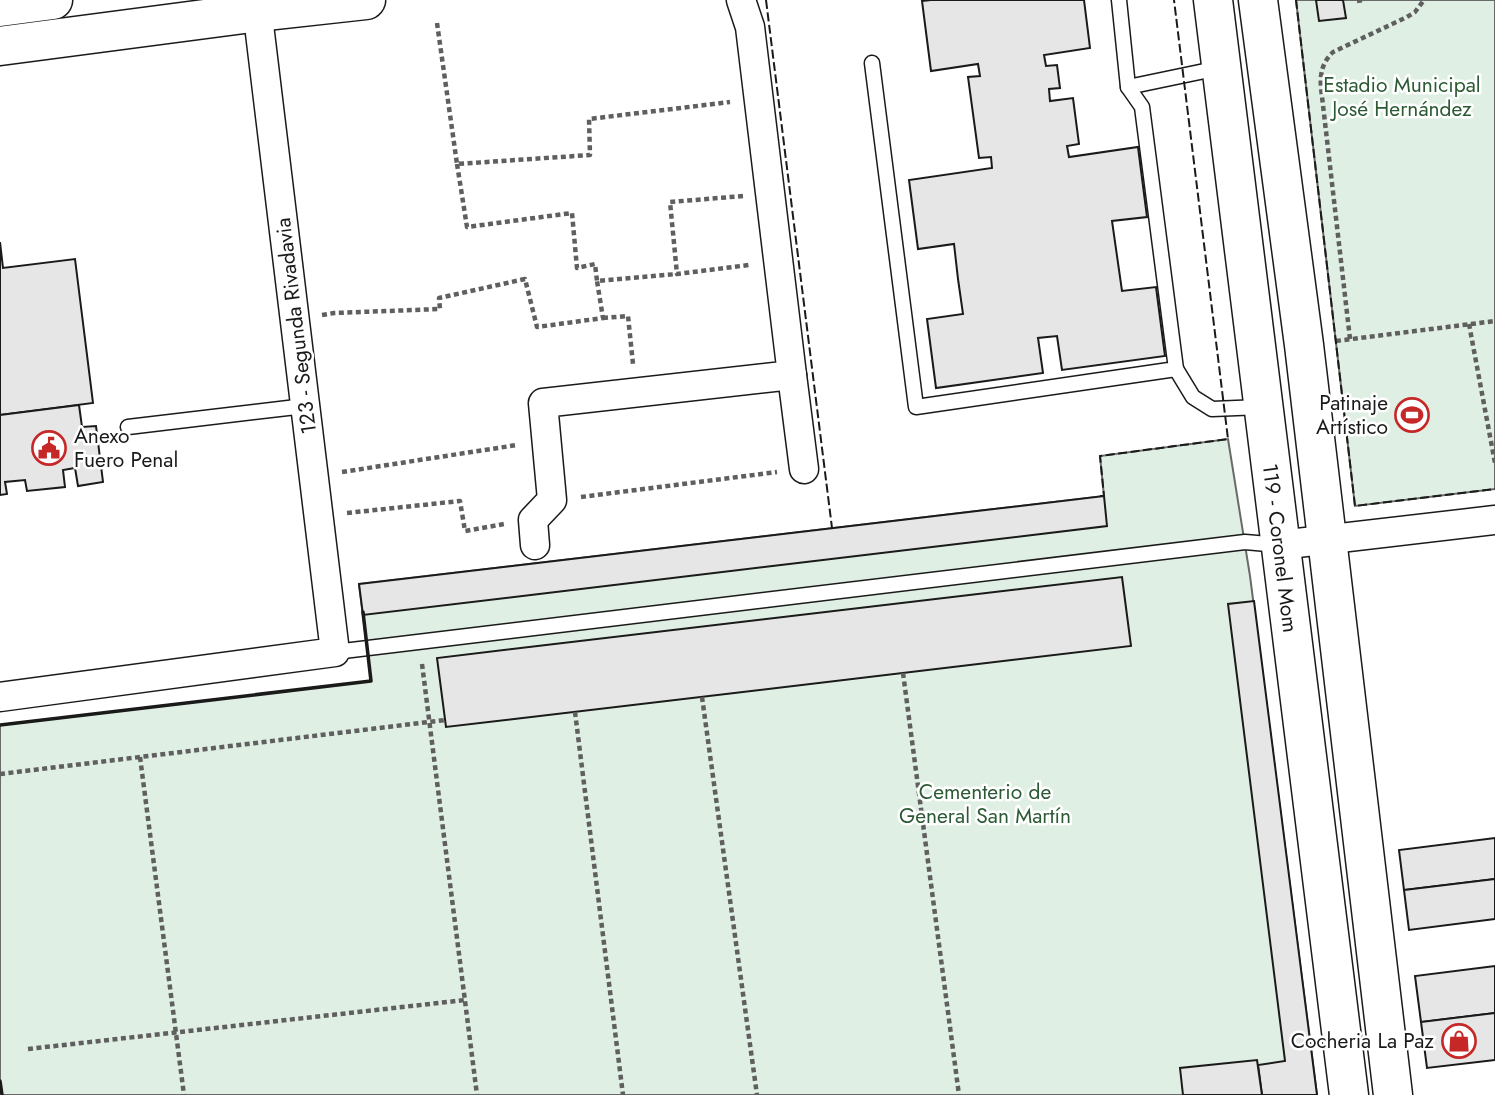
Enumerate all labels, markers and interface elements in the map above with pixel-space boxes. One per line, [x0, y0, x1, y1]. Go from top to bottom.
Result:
park label: Estadio Municipal José Hernández [1323, 70, 1481, 124]
street label: 123 - Segunda Rivadavia [268, 216, 324, 436]
place label: Patinaje Artístico [1316, 388, 1388, 442]
sports icon: Patinaje Artístico [1393, 396, 1431, 434]
place label: Anexo Fuero Penal [74, 421, 178, 475]
public building icon: Anexo Fuero Penal [30, 429, 68, 467]
street label: 119 - Coronel Mom [1255, 462, 1305, 634]
park label: Cementerio de General San Martín [899, 777, 1071, 831]
shop icon: Cocheria La Paz [1440, 1022, 1478, 1060]
place label: Cocheria La Paz [1291, 1026, 1434, 1056]

